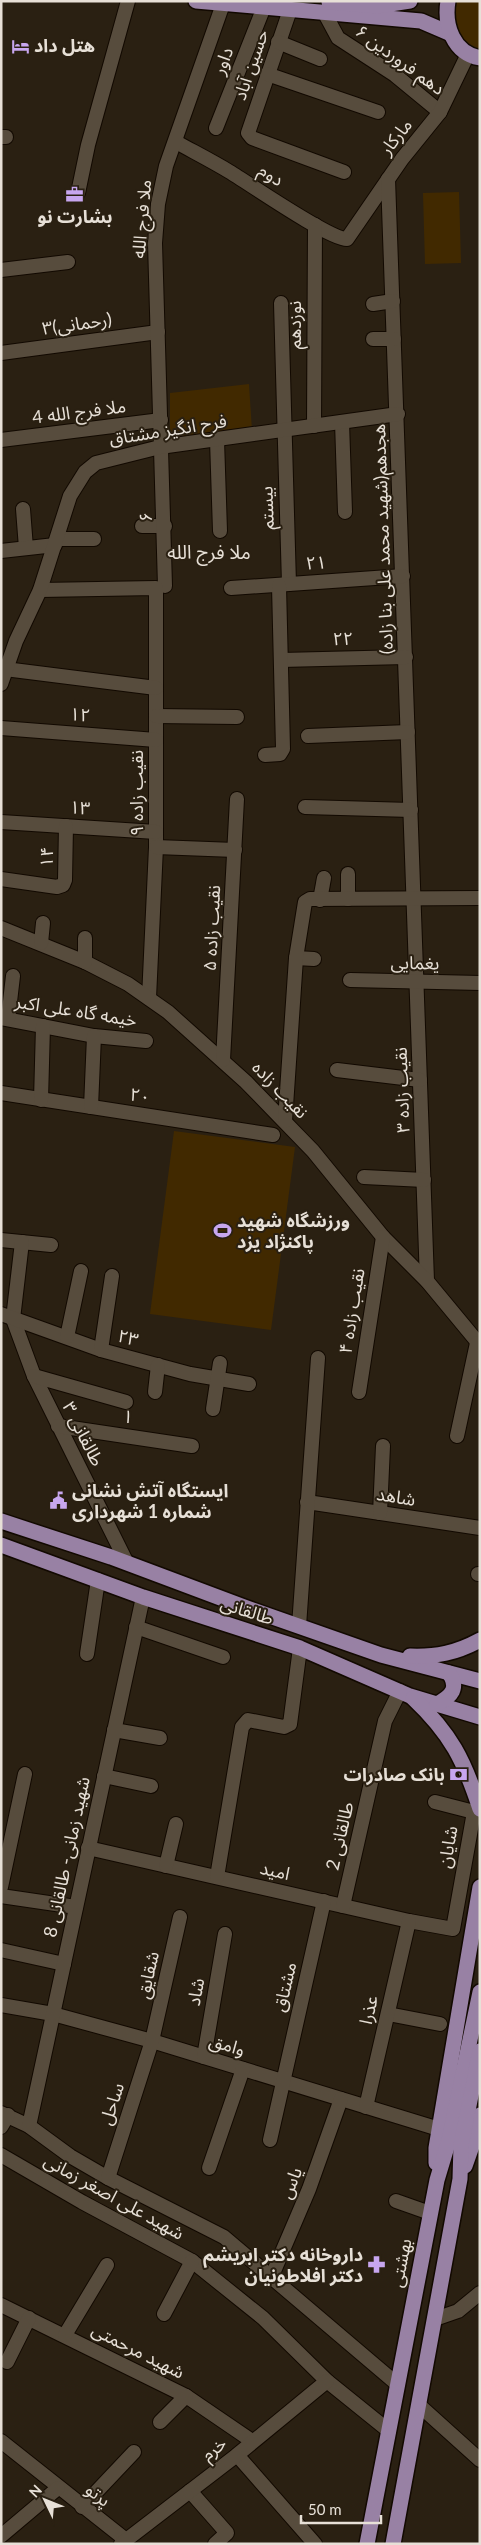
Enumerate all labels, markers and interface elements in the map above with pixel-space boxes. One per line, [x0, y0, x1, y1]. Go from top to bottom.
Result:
street label: دهم فروردین ۶ [350, 19, 450, 101]
street label: حسین آباد [228, 26, 273, 103]
place label: هتل داد [34, 34, 95, 56]
hotel icon: هتل داد [10, 36, 30, 56]
street label: داور [207, 44, 238, 79]
street label: مارکار [374, 114, 417, 160]
street label: دوم [253, 158, 288, 194]
street label: ملا فرج الله [127, 178, 158, 260]
office icon: بشارت نو [65, 184, 85, 204]
place label: بشارت نو [37, 205, 113, 228]
street label: نوزدهم [283, 301, 308, 349]
street label: ۳(رحمانی) [41, 307, 113, 340]
street label: 4 ملا فرج الله [31, 394, 127, 431]
street label: فرح انگیز مشتاق [108, 409, 229, 452]
street label: هجدهم(شهید محمد علی بنا زاده) [367, 423, 400, 655]
street label: بیستم [254, 486, 281, 530]
street label: ۶ [134, 511, 156, 523]
district label: ملا فرج الله [167, 540, 251, 566]
street label: ۲۱ [305, 550, 327, 574]
street label: ۲۲ [332, 627, 353, 649]
street label: ۱۲ [69, 702, 91, 726]
street label: نقیب زاده ۹ [125, 750, 148, 836]
street label: ۱۳ [69, 795, 91, 819]
street label: ۱۴ [35, 846, 57, 867]
street label: نقیب زاده ۵ [198, 884, 225, 972]
street label: یغمایی [390, 951, 440, 974]
street label: خیمه گاه علی اکبر [13, 989, 139, 1031]
street label: نقیب زاده ۳ [389, 1047, 414, 1133]
street label: نقیب زاده [247, 1056, 313, 1123]
street label: ۲۰ [128, 1083, 152, 1107]
place label: ورزشگاه شهید پاکنژاد یزد [237, 1209, 350, 1254]
sports icon: ورزشگاه شهید پاکنژاد یزد [213, 1221, 233, 1241]
street label: نقیب زاده ۴ [333, 1267, 370, 1355]
street label: ۲۳ [115, 1324, 141, 1350]
street label: طالقانی ۳ [57, 1398, 109, 1470]
street label: ۱ [121, 1404, 135, 1428]
place label: ایستگاه آتش نشانی شماره 1 شهرداری [72, 1479, 228, 1523]
street label: شاهد [375, 1482, 417, 1510]
public building icon: ایستگاه آتش نشانی شماره 1 شهرداری [48, 1491, 68, 1511]
street label: طالقانی [218, 1591, 277, 1630]
place label: بانک صادرات [344, 1763, 445, 1786]
bank icon: بانک صادرات [449, 1765, 469, 1785]
street label: شهید زمانی- طالقانی 8 [38, 1775, 95, 1939]
street label: طالقانی 2 [321, 1799, 359, 1872]
street label: شایان [433, 1824, 463, 1870]
street label: امید [258, 1856, 292, 1884]
street label: شقایق [131, 1949, 164, 2001]
street label: مشتاق [268, 1960, 300, 2014]
street label: شاد [182, 1976, 208, 2007]
street label: عذرا [354, 1993, 383, 2027]
street label: وامق [206, 2028, 248, 2061]
street label: ساحل [94, 2080, 129, 2128]
street label: شهید علی اصغر زمانی [40, 2149, 188, 2245]
street label: یاس [274, 2163, 307, 2202]
street label: بهشتی [385, 2237, 416, 2289]
place label: داروخانه دکتر ابریشم دکتر افلاطونیان [203, 2243, 363, 2287]
pharmacy icon: داروخانه دکتر ابریشم دکتر افلاطونیان [367, 2255, 387, 2275]
street label: شهید مرحمتی [88, 2317, 188, 2384]
street label: خرم [196, 2432, 233, 2468]
north arrow [20, 2475, 70, 2525]
street label: پرتو [81, 2478, 116, 2512]
text: N [25, 2481, 45, 2501]
scale bar [301, 2492, 381, 2524]
text: 50 m [308, 2500, 342, 2518]

